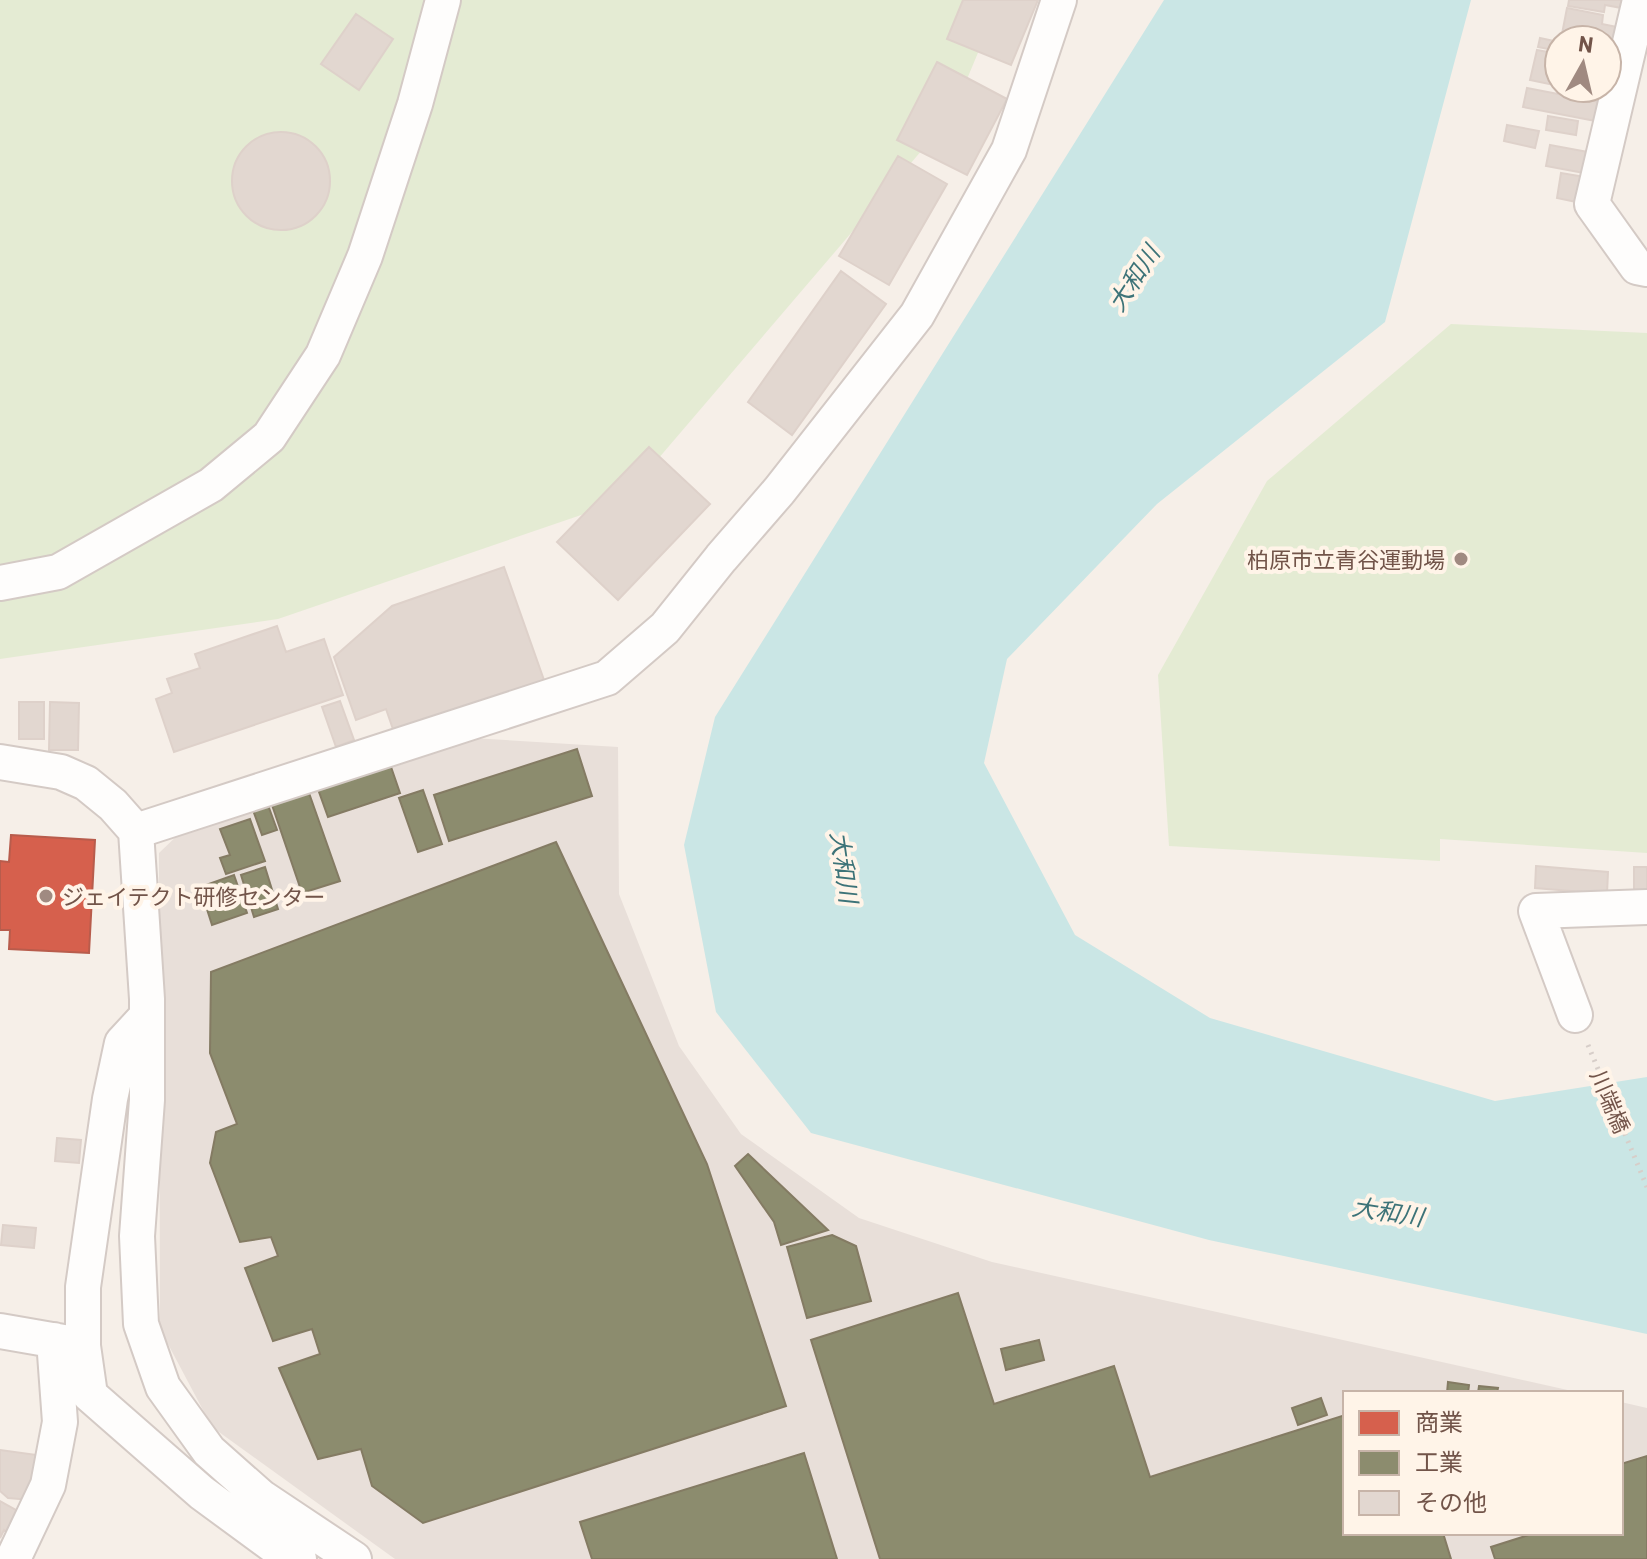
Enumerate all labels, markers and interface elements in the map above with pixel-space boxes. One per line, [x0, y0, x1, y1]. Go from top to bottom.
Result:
north arrow [1543, 24, 1623, 104]
text: N [1577, 29, 1595, 57]
water label: 大和川 [1101, 237, 1166, 316]
place label: 柏原市立青谷運動場 [1247, 546, 1445, 572]
marker: 柏原市立青谷運動場 [1452, 550, 1470, 568]
water label: 大和川 [826, 829, 865, 908]
place label: ジェイテクト研修センター [62, 883, 326, 909]
marker: ジェイテクト研修センター [37, 887, 55, 905]
street label: 川端橋 [1586, 1066, 1636, 1136]
water label: 大和川 [1350, 1191, 1429, 1231]
legend [1343, 1391, 1623, 1535]
text: 商業 [1415, 1407, 1463, 1436]
text: 工業 [1415, 1447, 1463, 1476]
text: その他 [1415, 1487, 1487, 1516]

